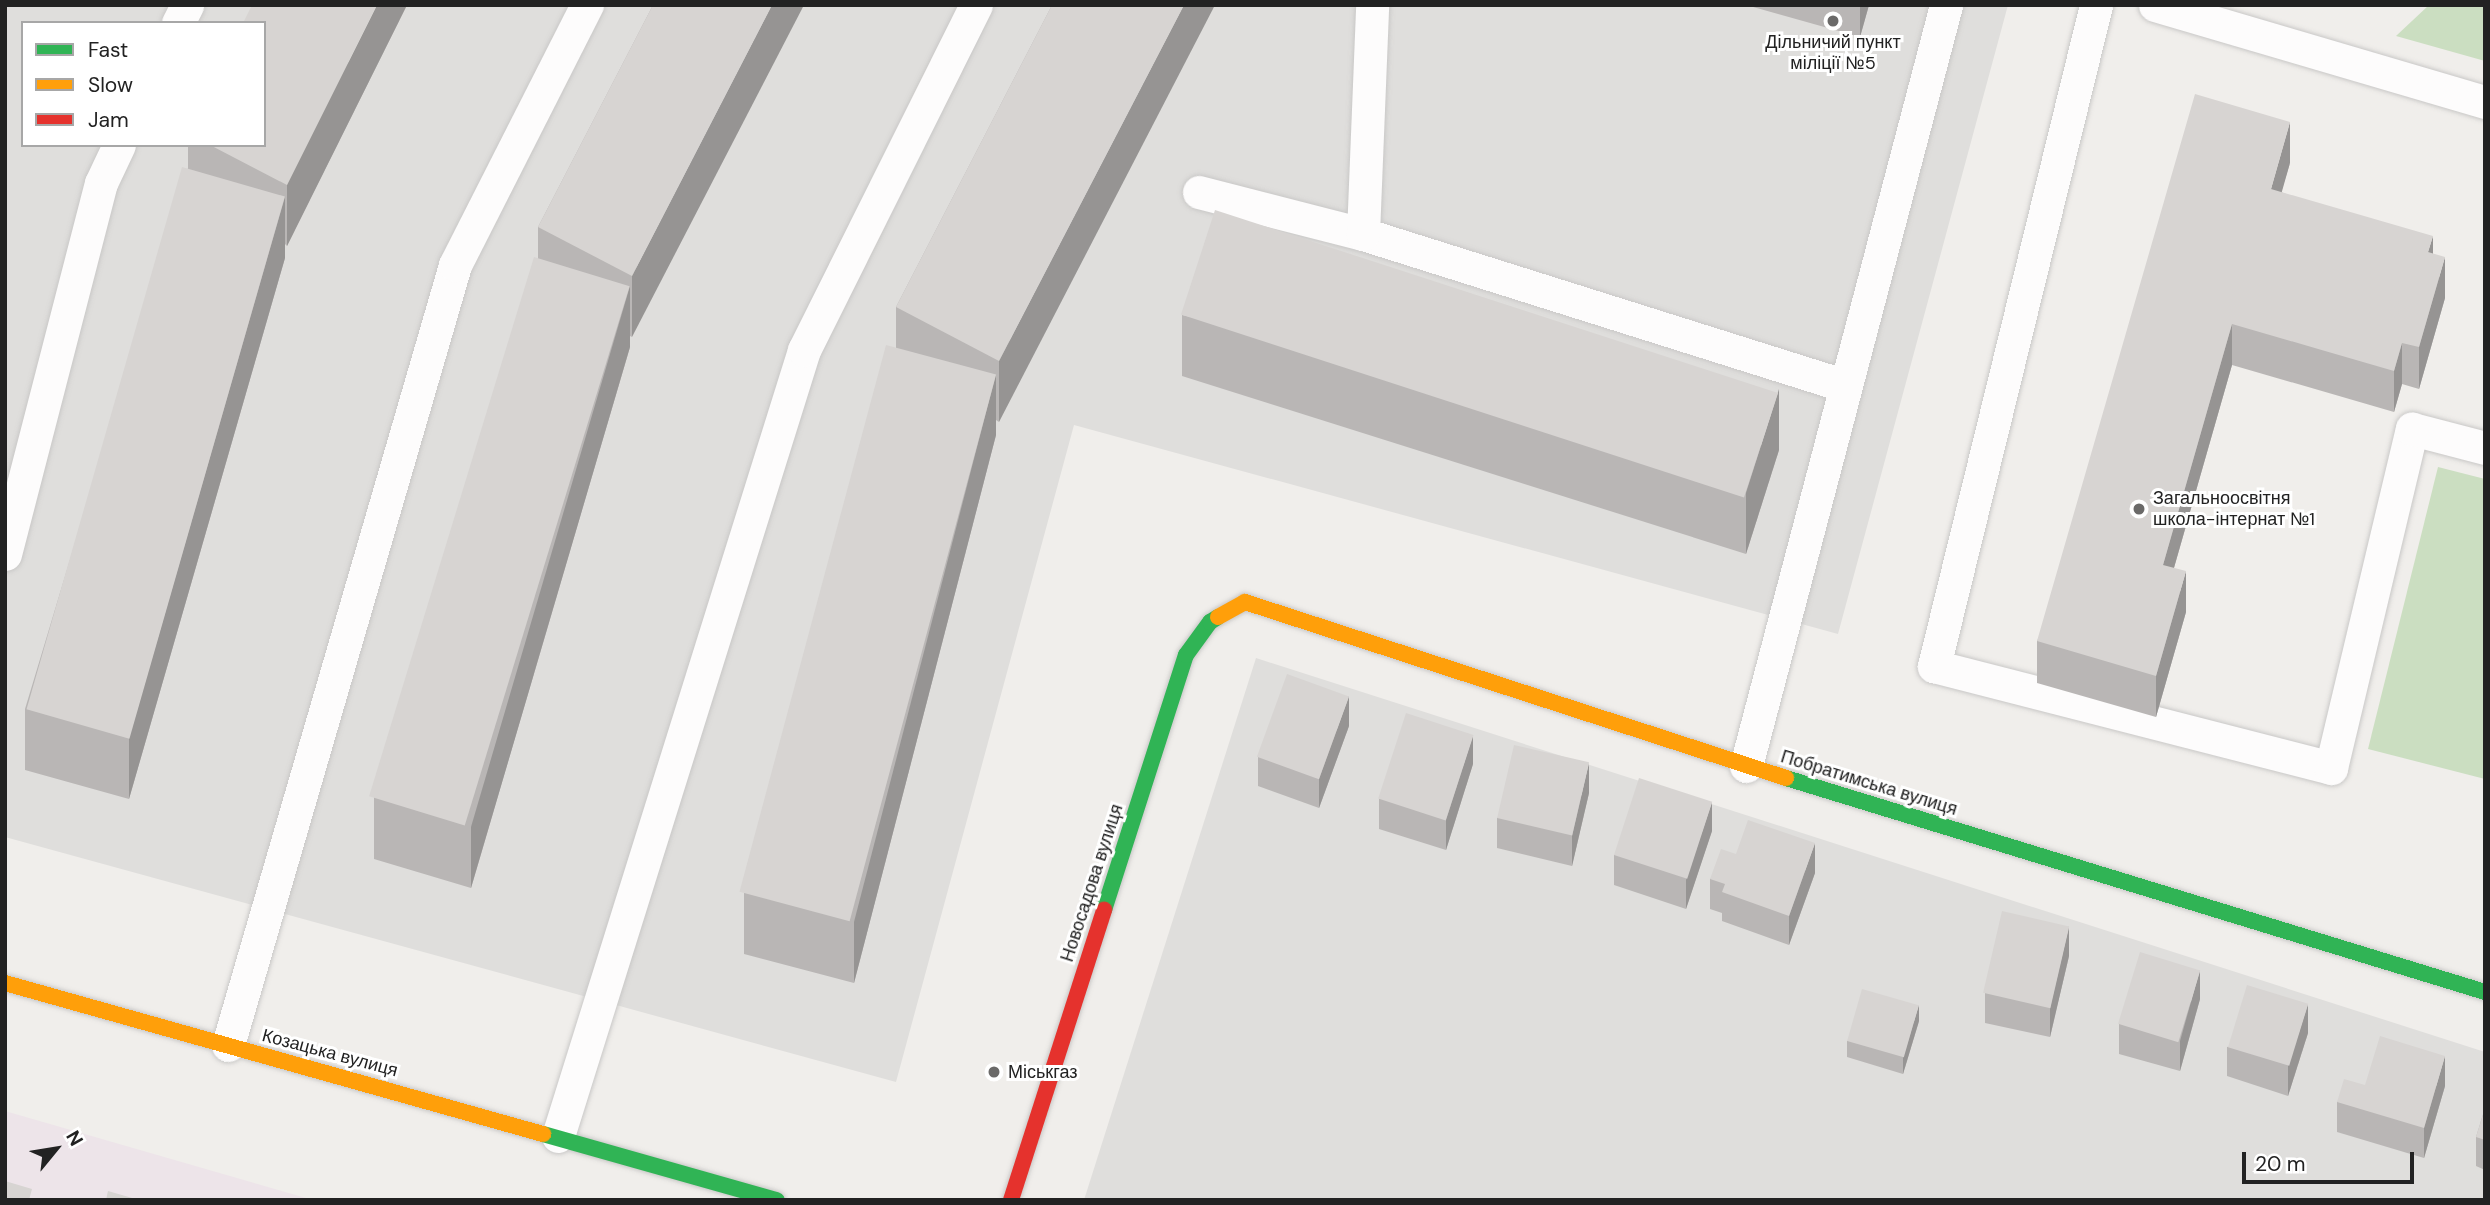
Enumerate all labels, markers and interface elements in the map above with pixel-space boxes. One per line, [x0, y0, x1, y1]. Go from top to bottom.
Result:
marker: Дільничий пункт міліції №5 [1825, 13, 1841, 29]
legend [21, 21, 266, 147]
place label: Дільничий пункт міліції №5 [1765, 32, 1901, 74]
text: Fast [88, 36, 128, 64]
text: Slow [88, 71, 133, 99]
text: Jam [88, 106, 129, 134]
place label: Загальноосвітня школа-інтернат №1 [2153, 488, 2315, 530]
marker: Загальноосвітня школа-інтернат №1 [2131, 501, 2147, 517]
street label: Побратимська вулиця [1778, 746, 1960, 820]
street label: Новосадова вулиця [1056, 801, 1128, 965]
street label: Козацька вулиця [260, 1024, 400, 1082]
place label: Міськгаз [1008, 1061, 1077, 1083]
marker: Міськгаз [986, 1064, 1002, 1080]
north arrow [21, 1114, 91, 1184]
text: N [60, 1126, 89, 1150]
scale bar [2245, 1138, 2416, 1182]
text: 20 m [2255, 1150, 2306, 1178]

